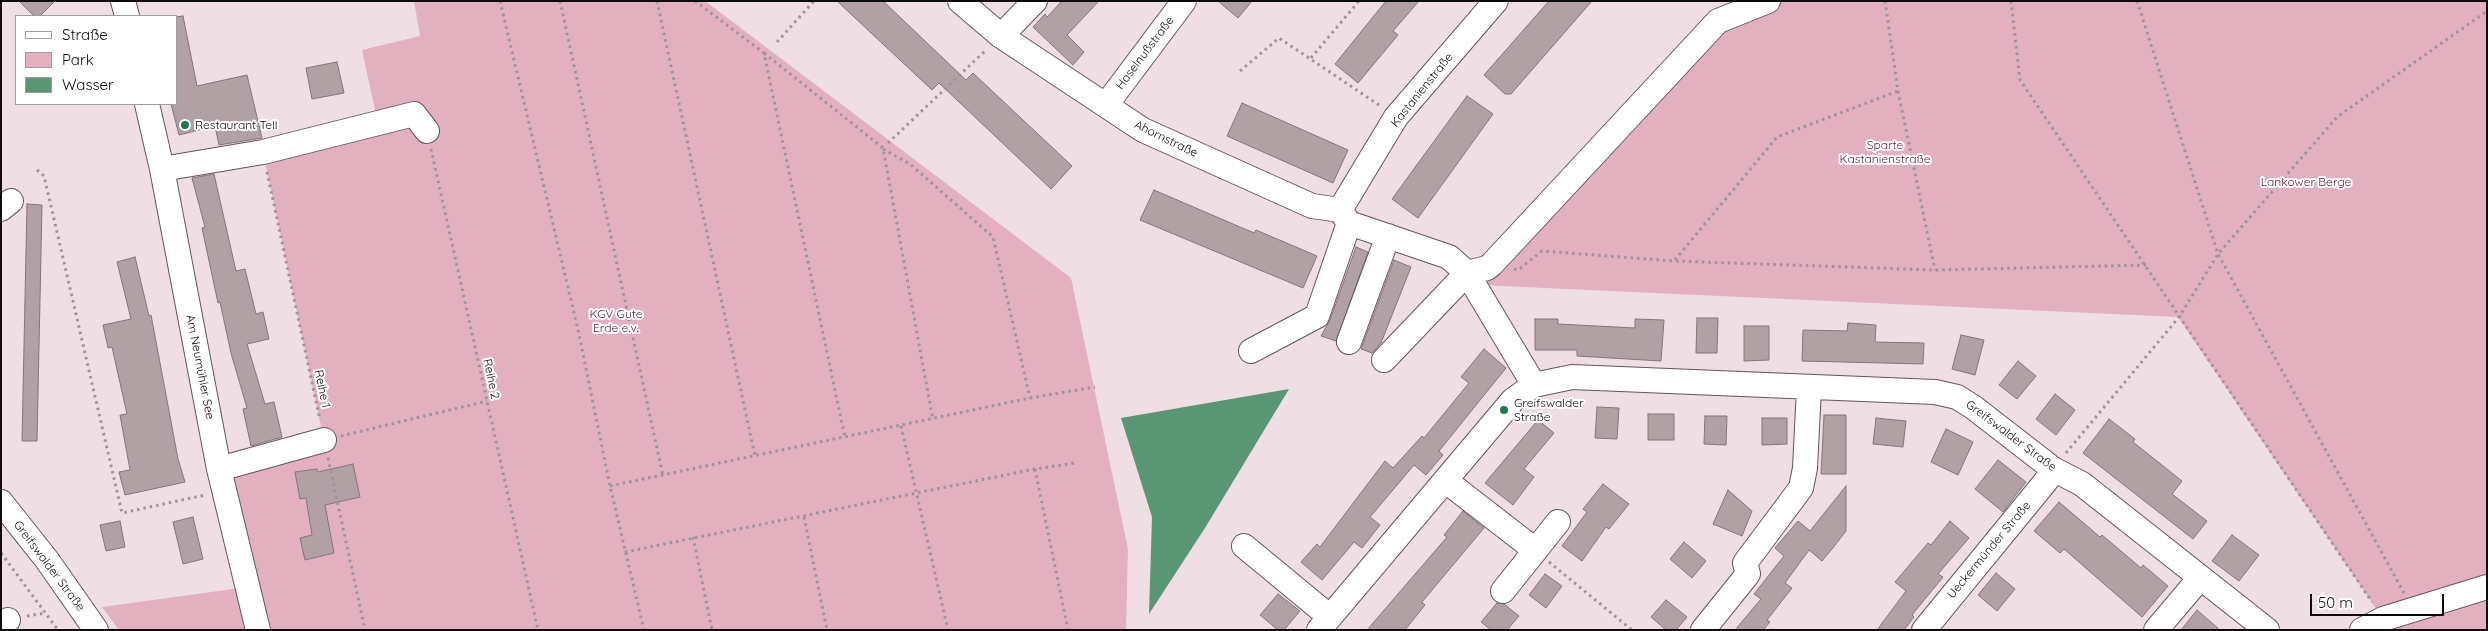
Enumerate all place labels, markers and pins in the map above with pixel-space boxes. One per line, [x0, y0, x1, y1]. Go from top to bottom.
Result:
place label: Restaurant Tell [195, 118, 278, 132]
marker: Restaurant Tell [179, 119, 191, 131]
place label: Greifswalder Straße [1514, 396, 1584, 424]
marker: Greifswalder Straße [1498, 404, 1510, 416]

